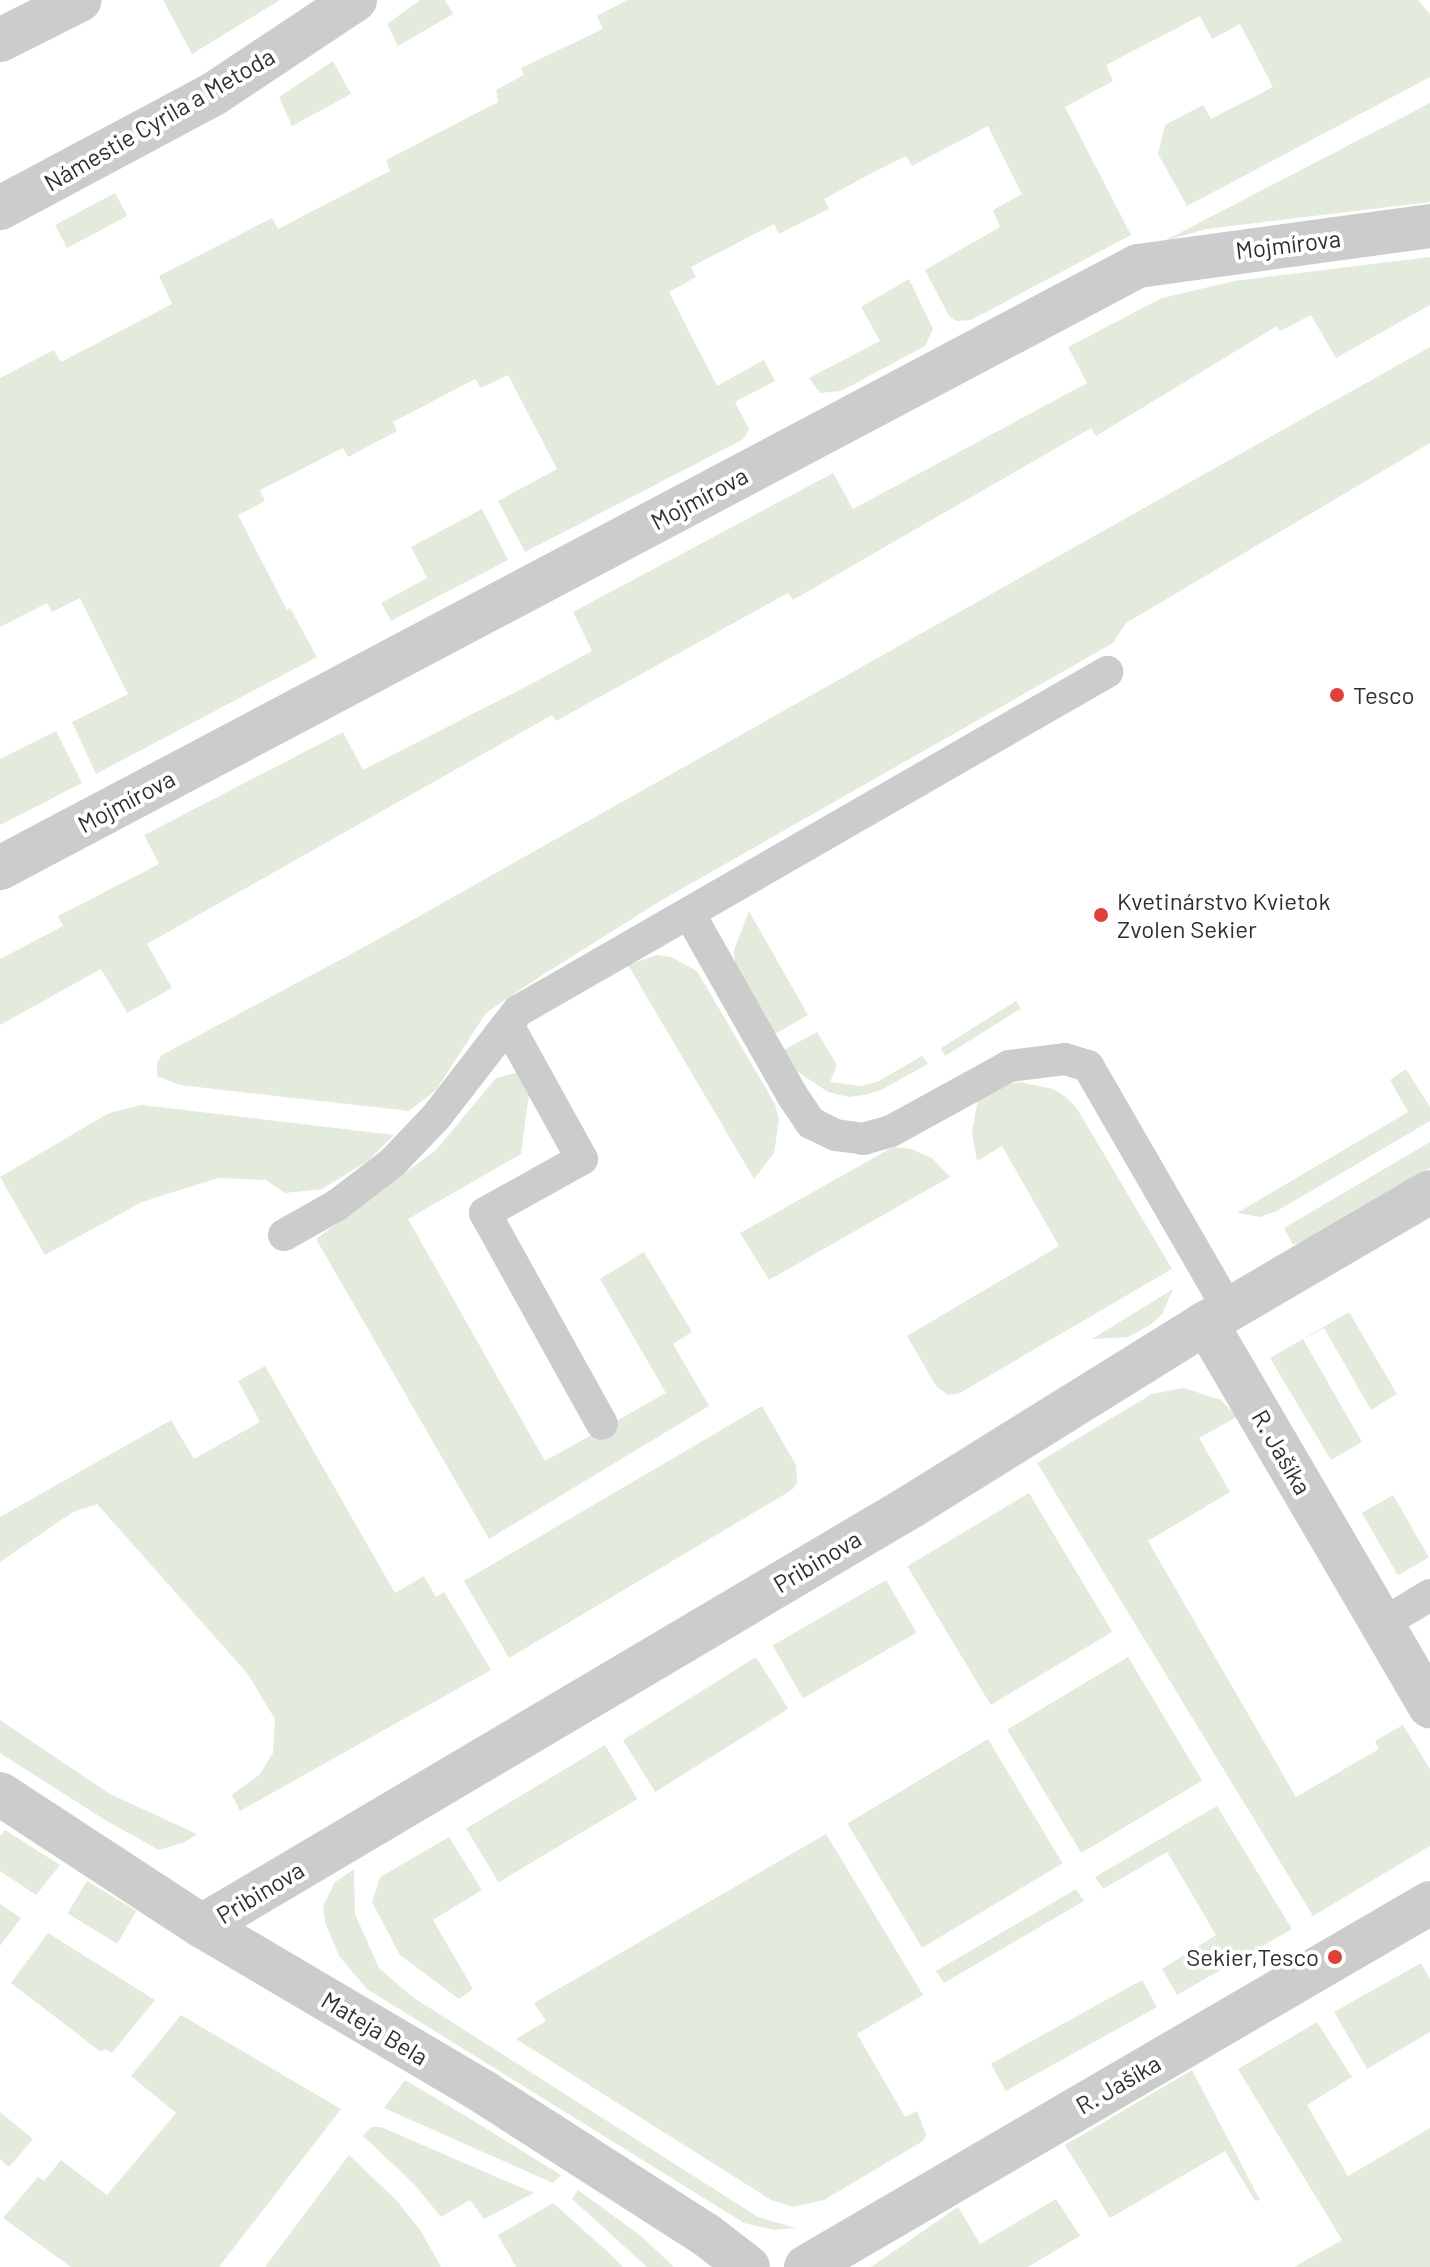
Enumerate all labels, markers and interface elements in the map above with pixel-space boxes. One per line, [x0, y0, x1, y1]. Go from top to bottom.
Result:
street label: Námestie Cyrila a Metoda [39, 41, 279, 197]
street label: Mojmírova [1234, 223, 1342, 265]
street label: Mojmírova [646, 460, 752, 536]
place label: Tesco [1353, 681, 1415, 709]
marker: Tesco [1328, 686, 1346, 704]
street label: Mojmírova [73, 763, 179, 839]
place label: Kvetinárstvo Kvietok Zvolen Sekier [1117, 887, 1330, 943]
marker: Kvetinárstvo Kvietok Zvolen Sekier [1092, 906, 1110, 924]
street label: R. Jašíka [1246, 1405, 1318, 1499]
street label: Pribinova [768, 1524, 866, 1598]
street label: Pribinova [211, 1855, 309, 1929]
place label: Sekier,Tesco [1186, 1943, 1319, 1971]
marker: Sekier,Tesco [1326, 1948, 1344, 1966]
street label: Mateja Bela [317, 1985, 433, 2071]
street label: R. Jašíka [1071, 2048, 1165, 2120]

